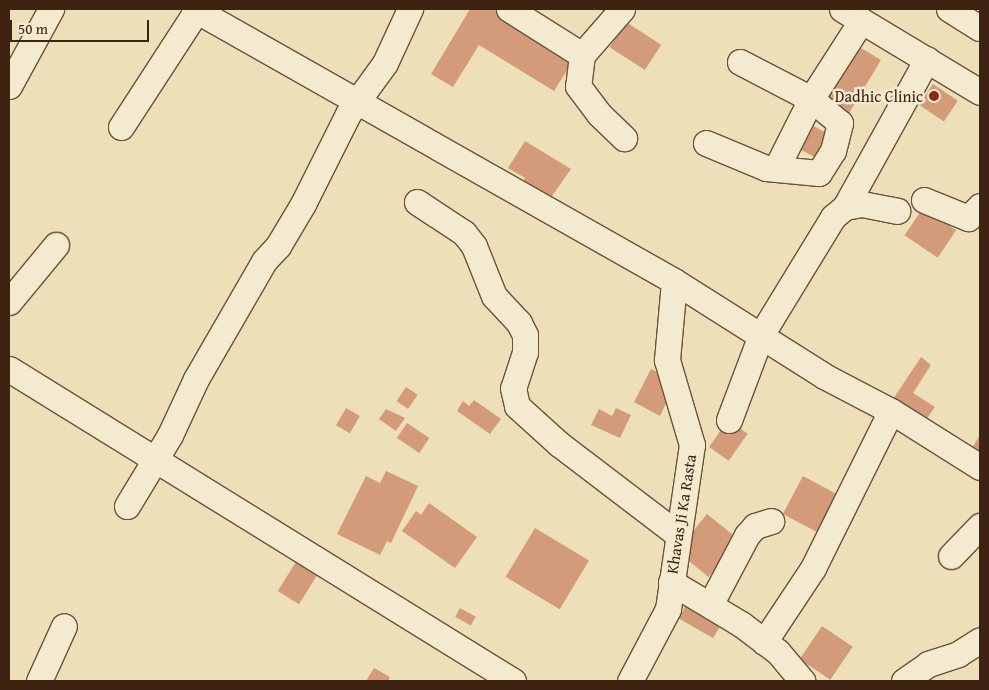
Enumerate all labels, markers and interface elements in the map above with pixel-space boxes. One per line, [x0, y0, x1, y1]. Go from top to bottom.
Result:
scale bar [12, 10, 151, 42]
text: 50 m [18, 18, 48, 39]
place label: Dadhic Clinic [835, 86, 923, 106]
marker: Dadhic Clinic [927, 89, 941, 103]
street label: Khavas Ji Ka Rasta [662, 453, 700, 575]

